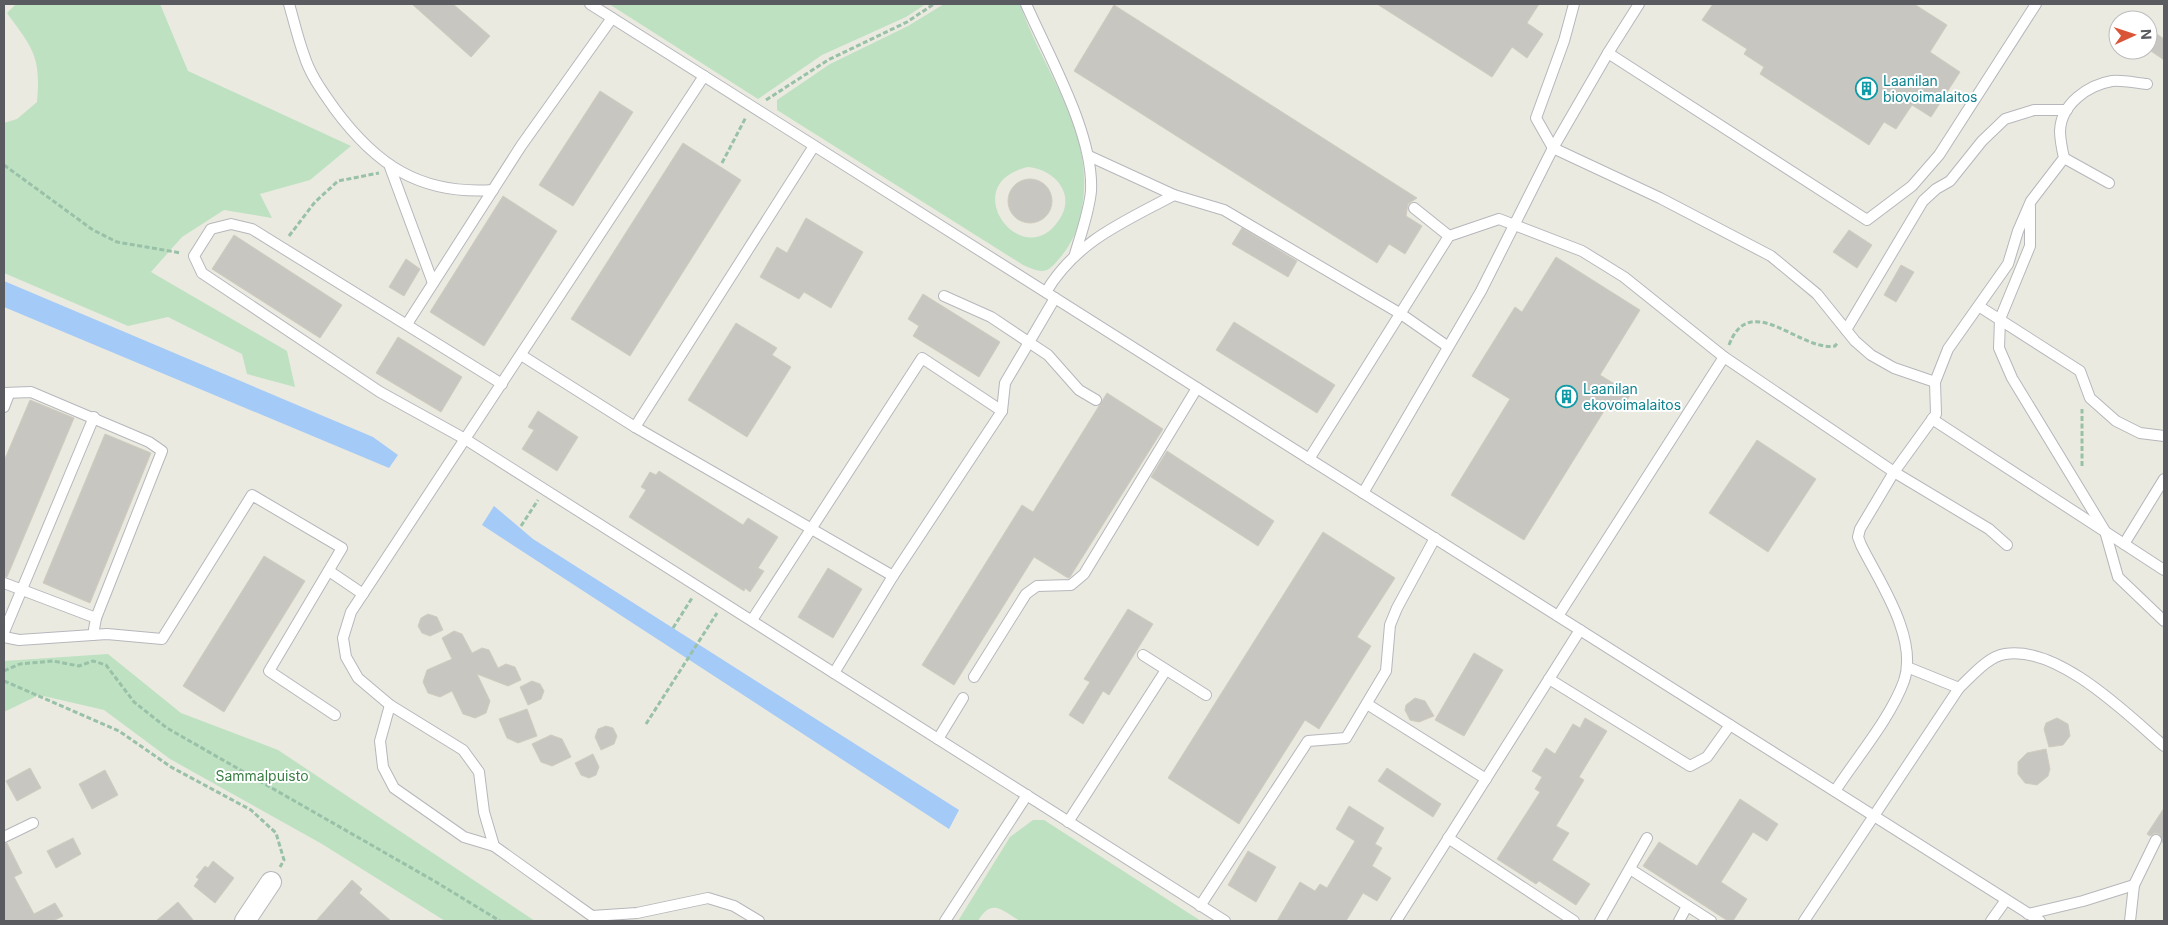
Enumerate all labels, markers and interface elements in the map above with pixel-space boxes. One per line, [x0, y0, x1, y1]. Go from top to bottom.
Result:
north arrow [2108, 10, 2158, 60]
text: N [2138, 29, 2155, 40]
place label: Laanilan biovoimalaitos [1883, 72, 1977, 105]
building icon: Laanilan biovoimalaitos [1855, 77, 1879, 101]
place label: Laanilan ekovoimalaitos [1583, 380, 1681, 413]
building icon: Laanilan ekovoimalaitos [1555, 385, 1579, 409]
park label: Sammalpuisto [215, 767, 309, 784]

